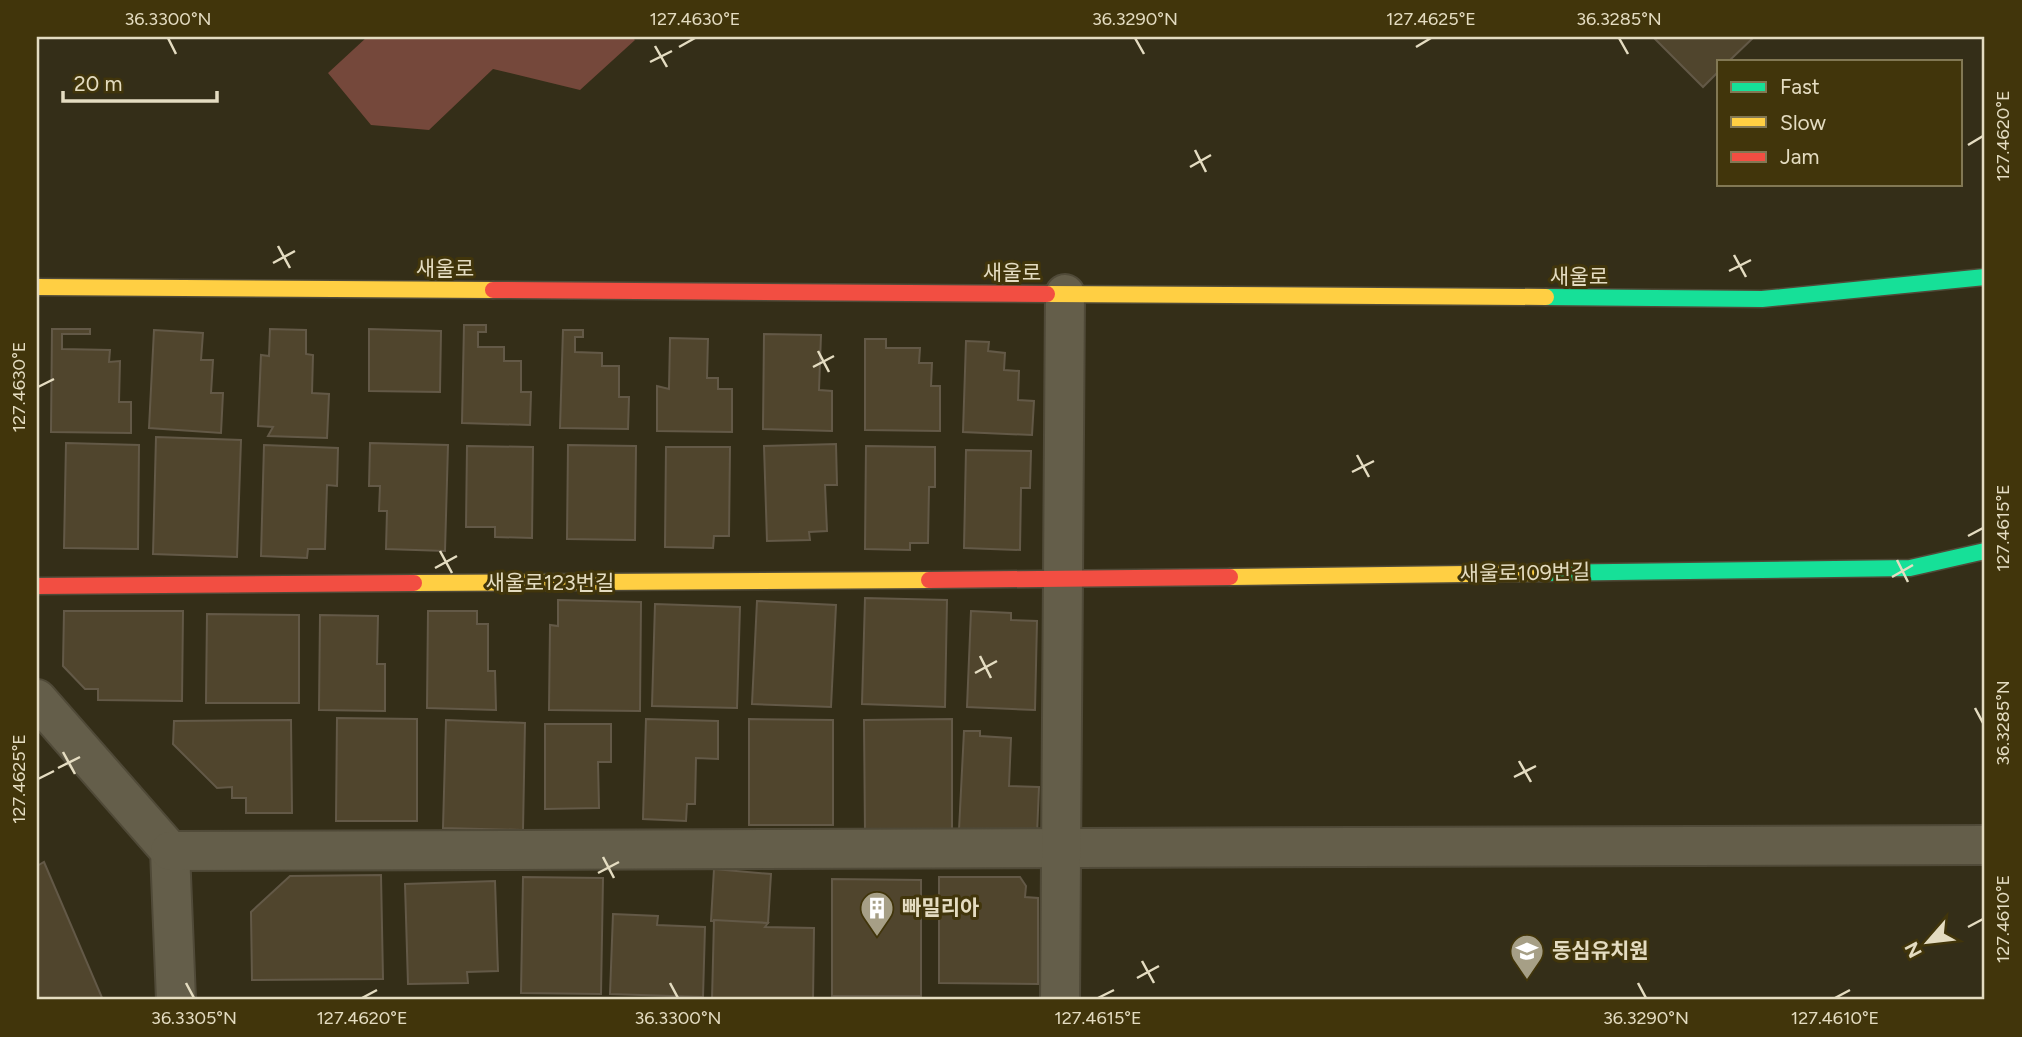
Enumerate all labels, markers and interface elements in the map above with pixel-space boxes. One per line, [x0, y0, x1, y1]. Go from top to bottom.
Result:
text: 36.3300°N [125, 8, 211, 30]
text: 127.4630°E [650, 8, 740, 30]
text: 36.3290°N [1092, 8, 1178, 30]
text: 127.4625°E [1386, 8, 1476, 30]
text: 36.3285°N [1576, 8, 1662, 30]
scale bar [63, 60, 217, 104]
legend [1717, 60, 1962, 186]
text: 20 m [74, 71, 122, 96]
text: Fast [1780, 74, 1820, 99]
text: 127.4620°E [1992, 90, 2014, 182]
text: Slow [1780, 110, 1826, 135]
text: Jam [1780, 144, 1819, 169]
street label: 새울로 [416, 256, 474, 281]
street label: 새울로 [983, 260, 1041, 285]
street label: 새울로 [1550, 264, 1608, 289]
text: 127.4630°E [8, 342, 30, 432]
text: 127.4615°E [1992, 484, 2014, 572]
street label: 새울로109번길 [1459, 559, 1591, 586]
street label: 새울로123번길 [486, 570, 614, 595]
text: 36.3285°N [1992, 680, 2014, 766]
text: 127.4625°E [8, 734, 30, 824]
text: 127.4610°E [1992, 875, 2014, 963]
building icon: 빠밀리아 [858, 889, 896, 938]
place label: 빠밀리아 [902, 895, 979, 920]
north arrow [1892, 908, 1962, 978]
school or university icon: 동심유치원 [1508, 932, 1546, 981]
place label: 동심유치원 [1552, 938, 1649, 963]
text: N [1900, 938, 1927, 962]
text: 36.3305°N [151, 1007, 237, 1029]
text: 127.4620°E [316, 1007, 408, 1029]
text: 36.3300°N [635, 1007, 721, 1029]
text: 127.4615°E [1054, 1007, 1142, 1029]
text: 36.3290°N [1603, 1007, 1689, 1029]
text: 127.4610°E [1791, 1007, 1879, 1029]

